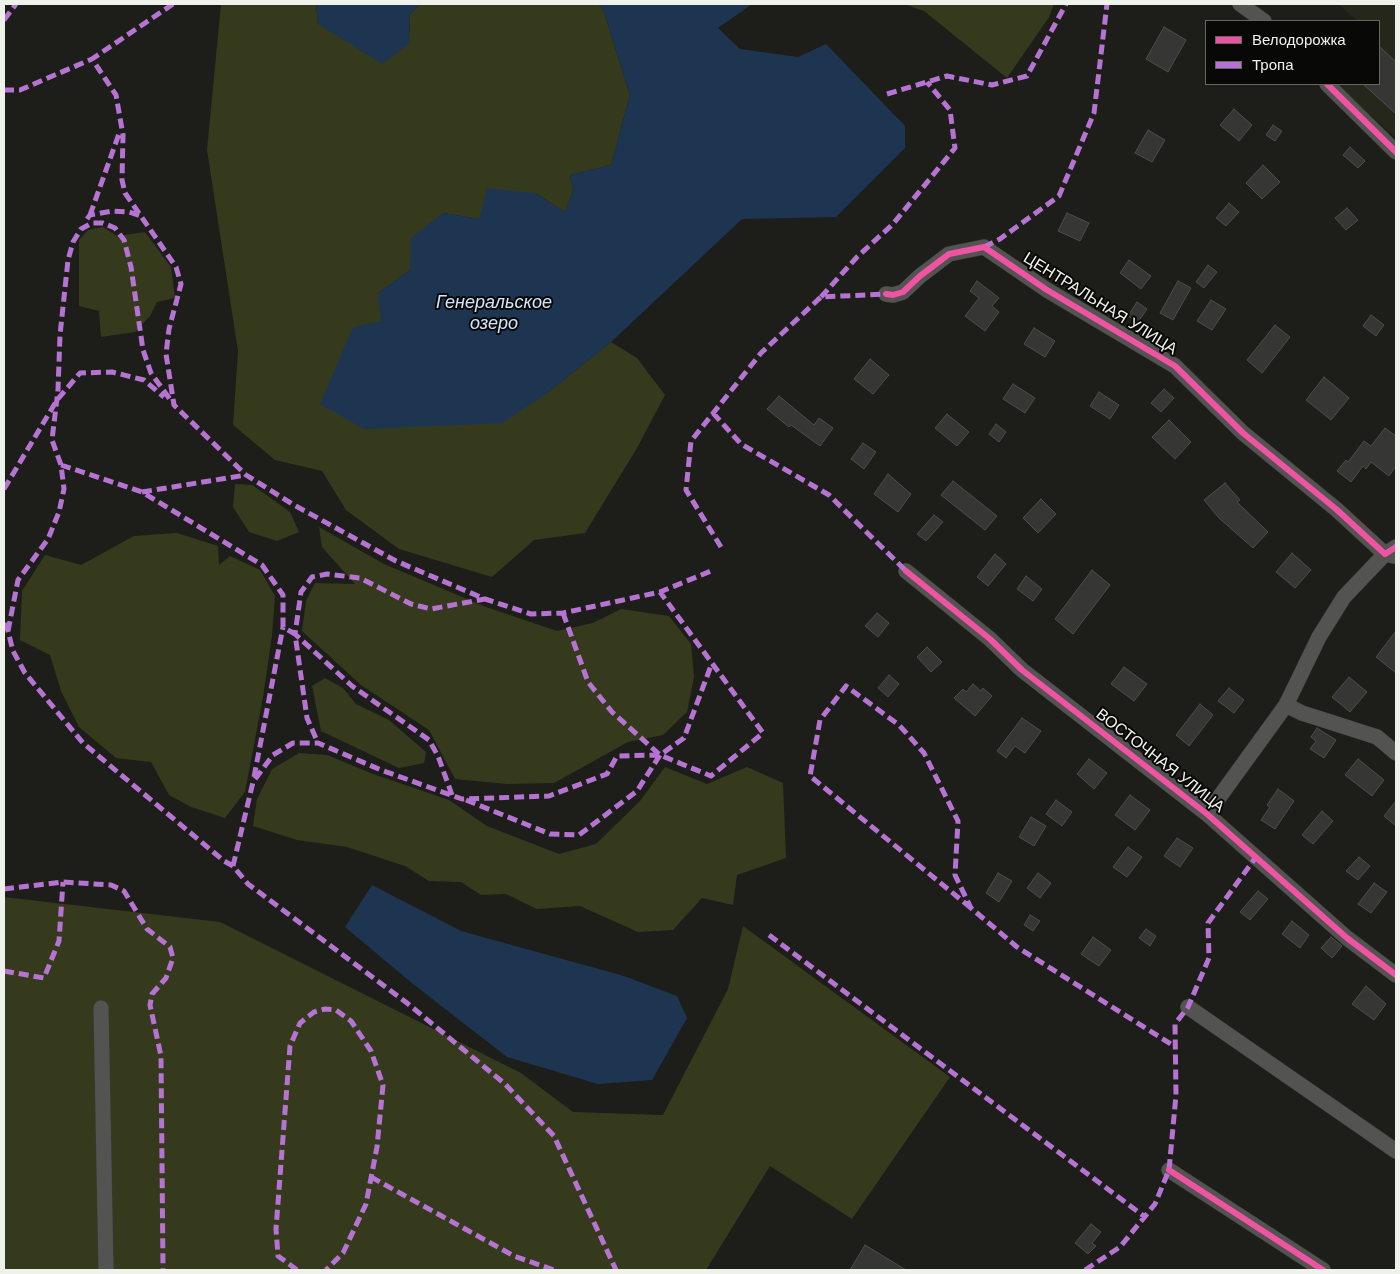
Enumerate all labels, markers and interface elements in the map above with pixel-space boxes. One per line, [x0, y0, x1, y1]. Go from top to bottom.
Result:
legend [1205, 20, 1380, 85]
text: Велодорожка [1252, 31, 1346, 48]
text: Тропа [1252, 56, 1293, 73]
street label: ЦЕНТРАЛЬНАЯ УЛИЦА [1020, 249, 1180, 359]
water label: Генеральское озеро [436, 292, 552, 334]
street label: ВОСТОЧНАЯ УЛИЦА [1092, 705, 1228, 817]

